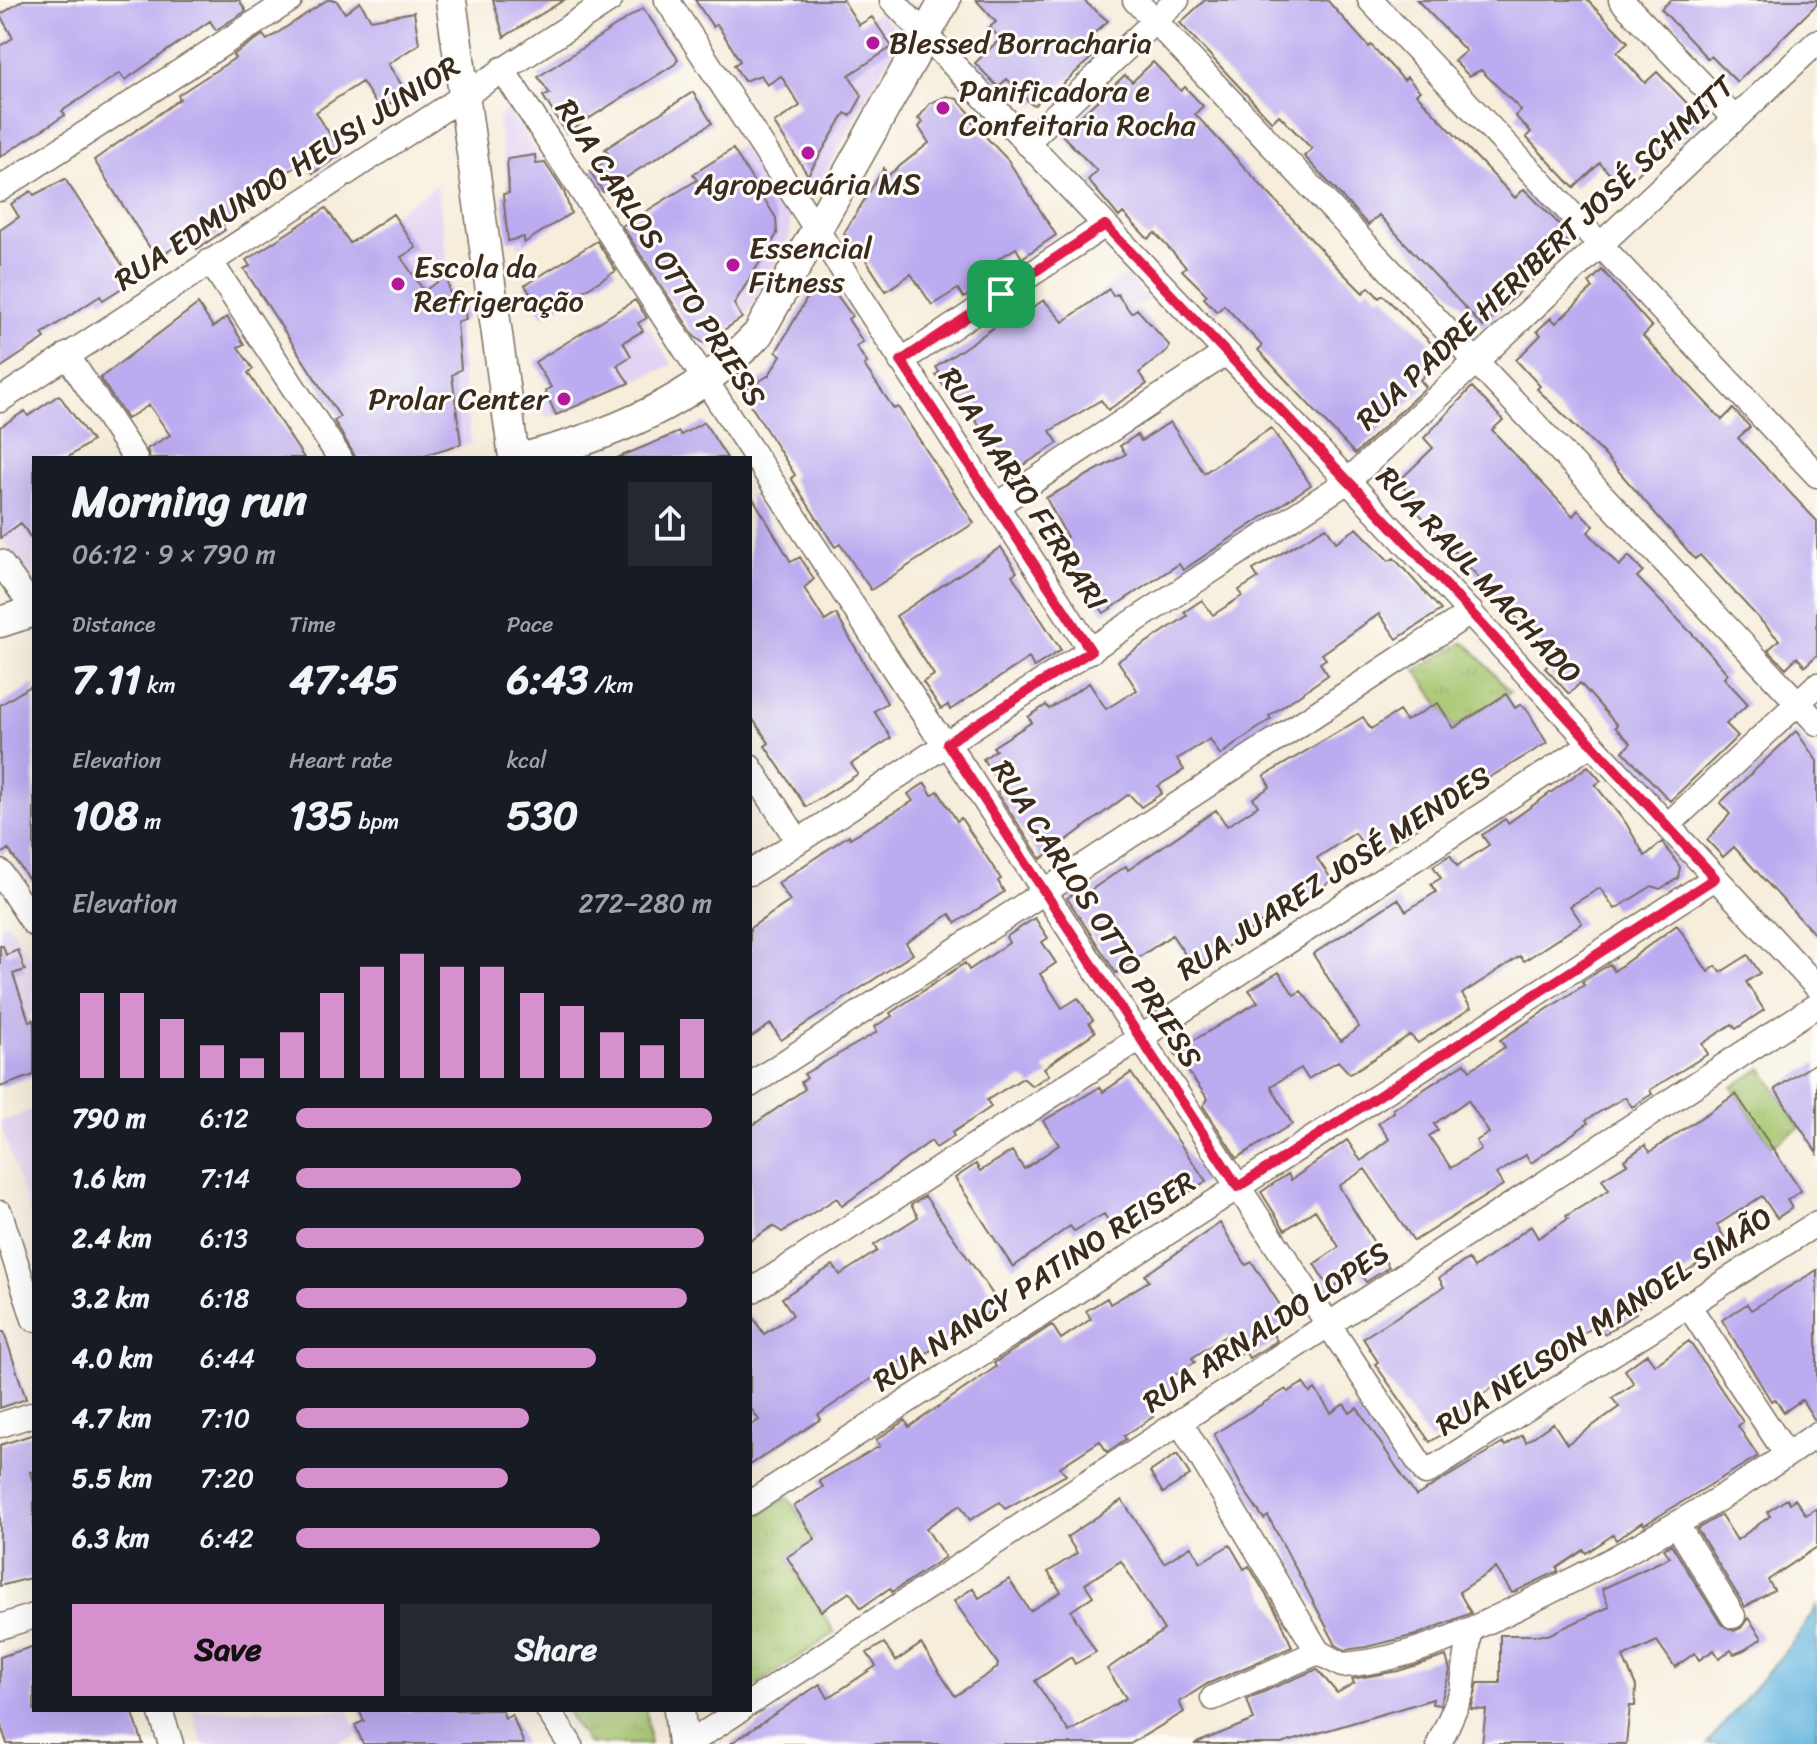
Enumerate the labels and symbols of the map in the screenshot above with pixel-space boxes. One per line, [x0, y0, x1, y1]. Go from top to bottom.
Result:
place label: Blessed Borracharia [889, 16, 1152, 70]
marker: Blessed Borracharia [864, 34, 882, 52]
street label: RUA EDMUNDO HEUSI JÚNIOR [103, 40, 471, 306]
street label: RUA PADRE HERIBERT JOSÉ SCHMITT [1343, 60, 1749, 444]
place label: Panificadora e Confeitaria Rocha [959, 64, 1197, 152]
street label: RUA CARLOS OTTO PRIESS [540, 87, 782, 419]
marker: Panificadora e Confeitaria Rocha [934, 99, 952, 117]
marker: Agropecuária MS [799, 144, 817, 162]
place label: Agropecuária MS [694, 157, 921, 211]
place label: Essencial Fitness [749, 221, 873, 309]
place label: Escola da Refrigeração [414, 240, 584, 328]
marker: Essencial Fitness [724, 256, 742, 274]
pin [967, 260, 1035, 328]
marker: Escola da Refrigeração [389, 275, 407, 293]
street label: RUA MARIO FERRARI [923, 356, 1123, 622]
place label: Prolar Center [368, 372, 550, 426]
marker: Prolar Center [555, 390, 573, 408]
street label: RUA RAUL MACHADO [1362, 453, 1596, 697]
street label: RUA CARLOS OTTO PRIESS [976, 748, 1218, 1080]
street label: RUA JUAREZ JOSÉ MENDES [1166, 750, 1502, 995]
street label: RUA NANCY PATINO REISER [861, 1156, 1207, 1406]
street label: RUA NELSON MANOEL SIMÃO [1424, 1191, 1784, 1451]
street label: RUA ARNALDO LOPES [1131, 1226, 1401, 1428]

